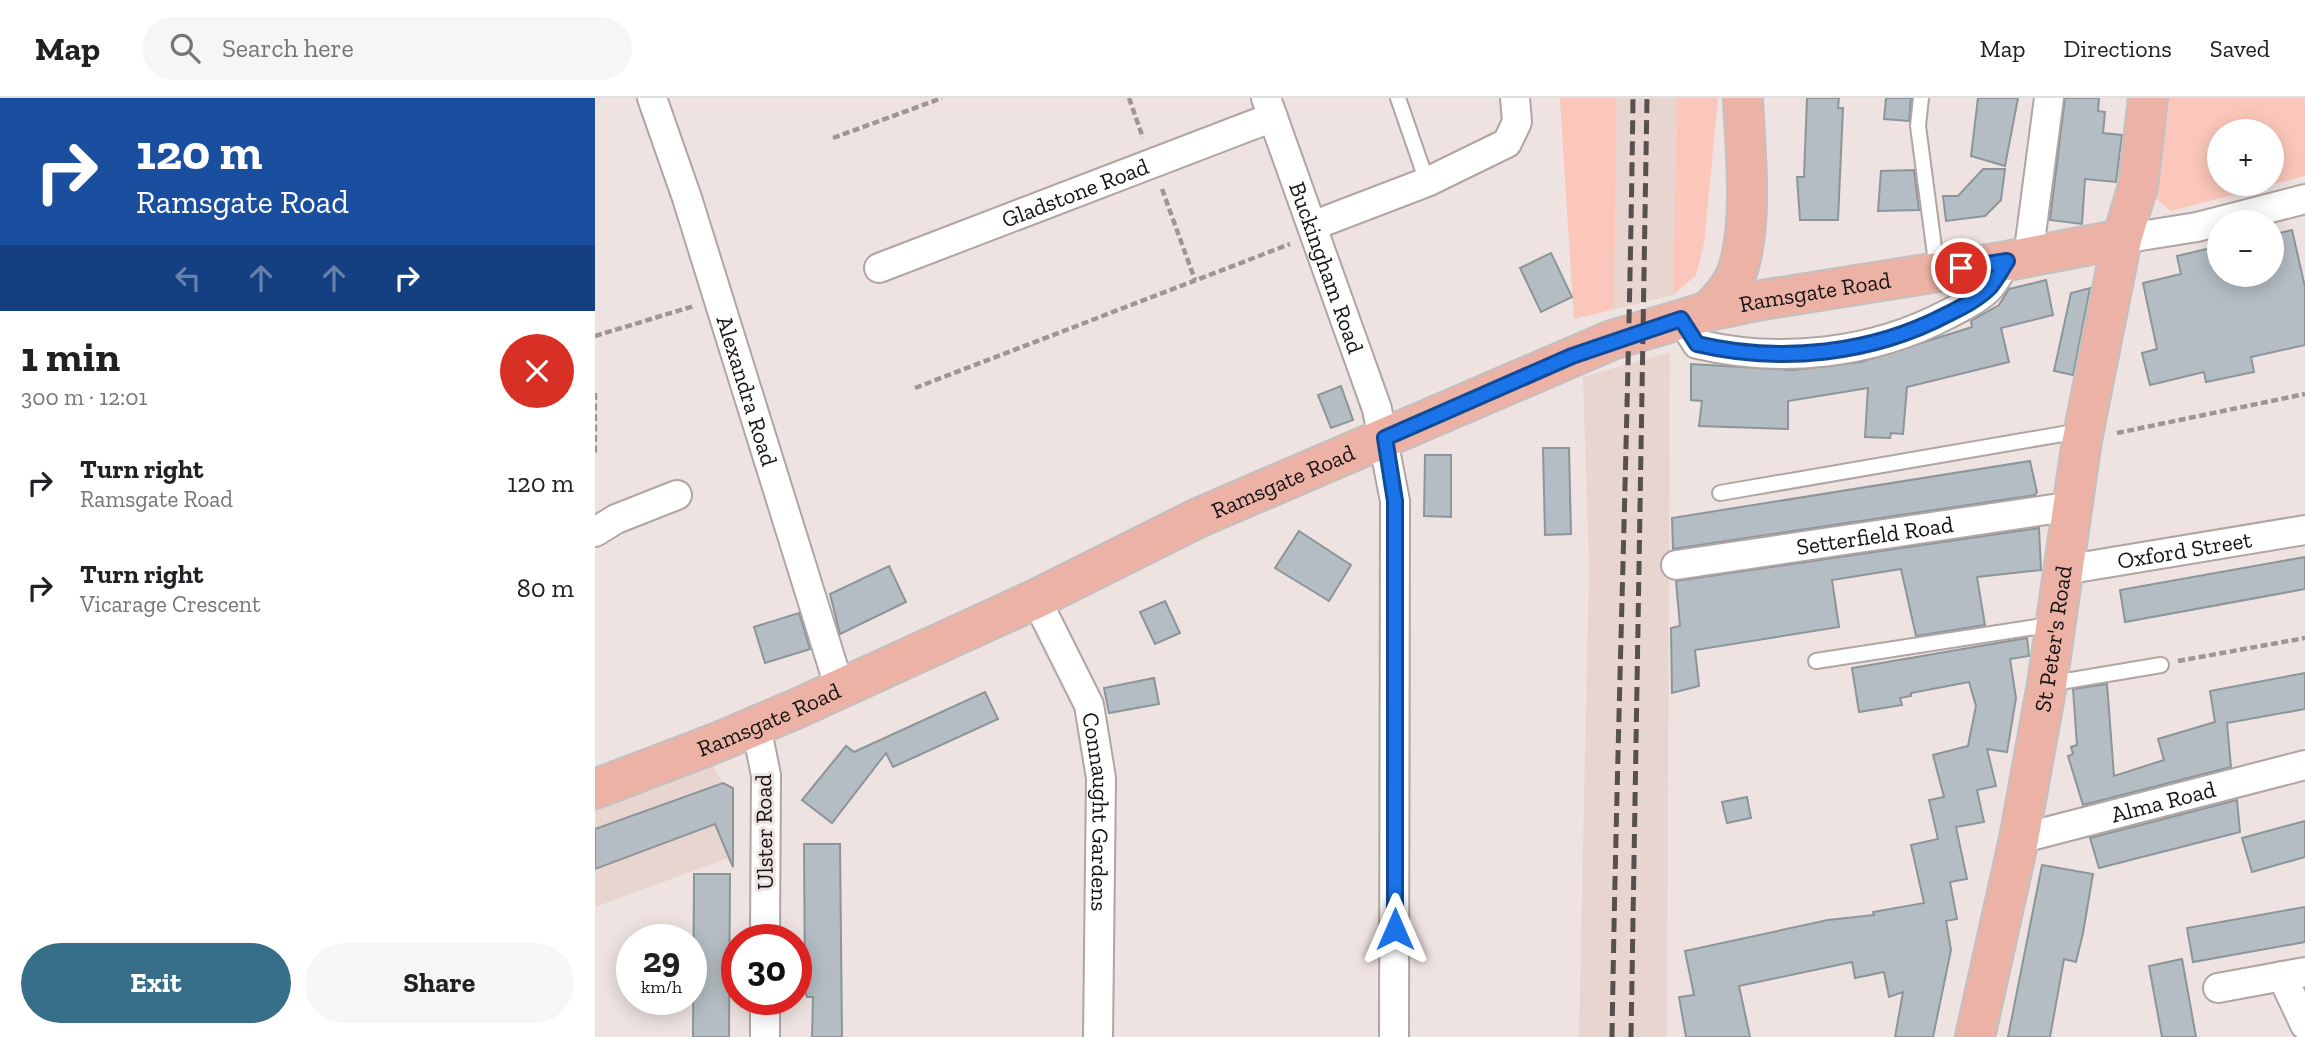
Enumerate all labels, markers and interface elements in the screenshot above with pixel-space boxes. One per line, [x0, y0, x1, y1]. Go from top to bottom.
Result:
search box [142, 17, 632, 80]
text: Map [35, 29, 100, 68]
icon: search [166, 29, 204, 67]
text: Search here [222, 32, 354, 64]
text: Map [1980, 34, 2026, 63]
text: Directions [2064, 34, 2172, 63]
text: Saved [2210, 34, 2270, 63]
map controls [2207, 119, 2284, 287]
button: + [2207, 119, 2284, 196]
text: 120 m [136, 123, 262, 182]
icon: right [21, 126, 112, 217]
street label: Gladstone Road [998, 152, 1153, 234]
street label: Buckingham Road [1283, 178, 1370, 357]
text: Ramsgate Road [136, 183, 349, 221]
button: − [2207, 210, 2284, 287]
pin [1931, 238, 1991, 298]
icon: arrive [1942, 249, 1980, 287]
icon: left [169, 259, 207, 297]
icon: ahead [242, 259, 280, 297]
icon: ahead [315, 259, 353, 297]
icon: right [388, 259, 426, 297]
street label: Ramsgate Road [1737, 266, 1893, 318]
street label: Alexandra Road [711, 312, 784, 470]
text: 1 min [21, 331, 120, 382]
button: close [500, 334, 574, 408]
text: 300 m · 12:01 [21, 383, 147, 411]
street label: Ramsgate Road [1207, 438, 1359, 525]
text: Turn right [80, 453, 203, 485]
icon: right [21, 464, 59, 502]
text: 120 m [507, 467, 574, 499]
text: Ramsgate Road [80, 485, 233, 513]
street label: Setterfield Road [1795, 510, 1955, 561]
street label: Oxford Street [2115, 525, 2254, 575]
text: Turn right [80, 558, 203, 590]
street label: St Peter's Road [2028, 563, 2078, 714]
icon: right [21, 569, 59, 607]
text: 80 m [517, 572, 574, 604]
text: Vicarage Crescent [80, 590, 261, 618]
street label: Ramsgate Road [693, 676, 845, 763]
street label: Connaught Gardens [1076, 710, 1115, 912]
street label: Ulster Road [749, 773, 779, 890]
street label: Alma Road [2108, 775, 2219, 829]
position arrow [1358, 892, 1432, 966]
speed limit sign: 30 [721, 924, 812, 1015]
text: 29 [643, 939, 680, 981]
button: Exit [21, 943, 291, 1023]
button: Share [305, 943, 574, 1023]
text: km/h [641, 976, 682, 998]

